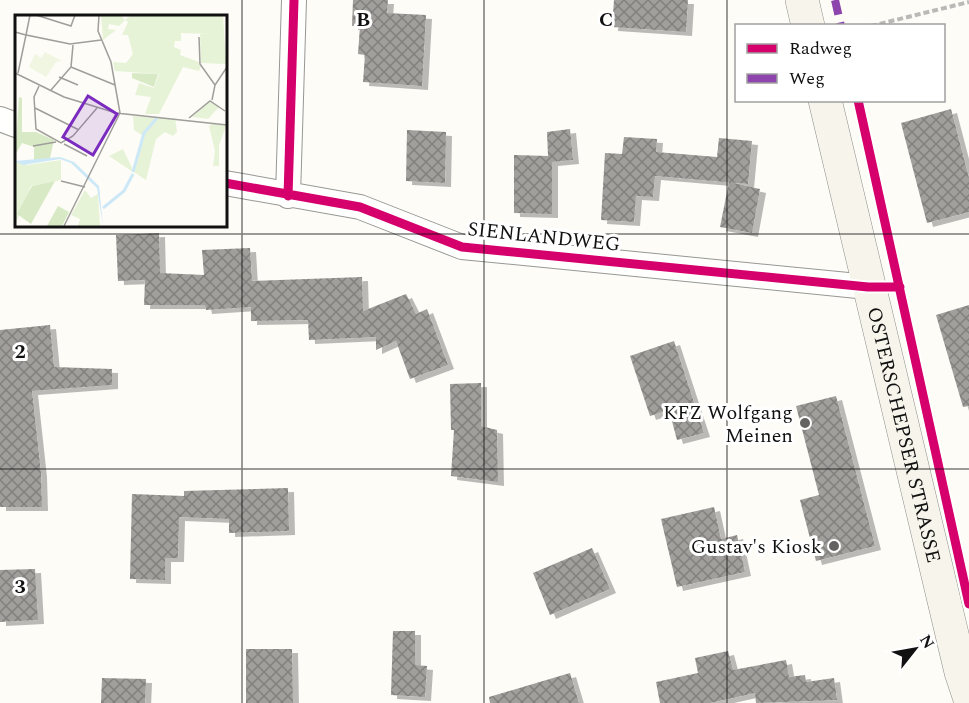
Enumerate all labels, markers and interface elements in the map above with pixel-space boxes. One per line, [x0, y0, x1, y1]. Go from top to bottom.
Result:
text: B [356, 5, 370, 35]
text: C [599, 5, 613, 35]
inset map [15, 15, 226, 226]
legend [735, 24, 945, 102]
text: Radweg [789, 35, 852, 62]
text: Weg [789, 65, 825, 92]
street label: SIENLANDWEG [466, 214, 622, 260]
street label: OSTERSCHEPSER STRASSE [859, 304, 949, 566]
text: 2 [14, 337, 26, 367]
place label: KFZ Wolfgang Meinen [663, 398, 793, 451]
marker: KFZ Wolfgang Meinen [798, 416, 812, 430]
place label: Gustav's Kiosk [691, 532, 822, 562]
marker: Gustav's Kiosk [827, 539, 841, 553]
text: 3 [14, 572, 26, 602]
north arrow [885, 619, 945, 679]
text: N [913, 630, 941, 654]

